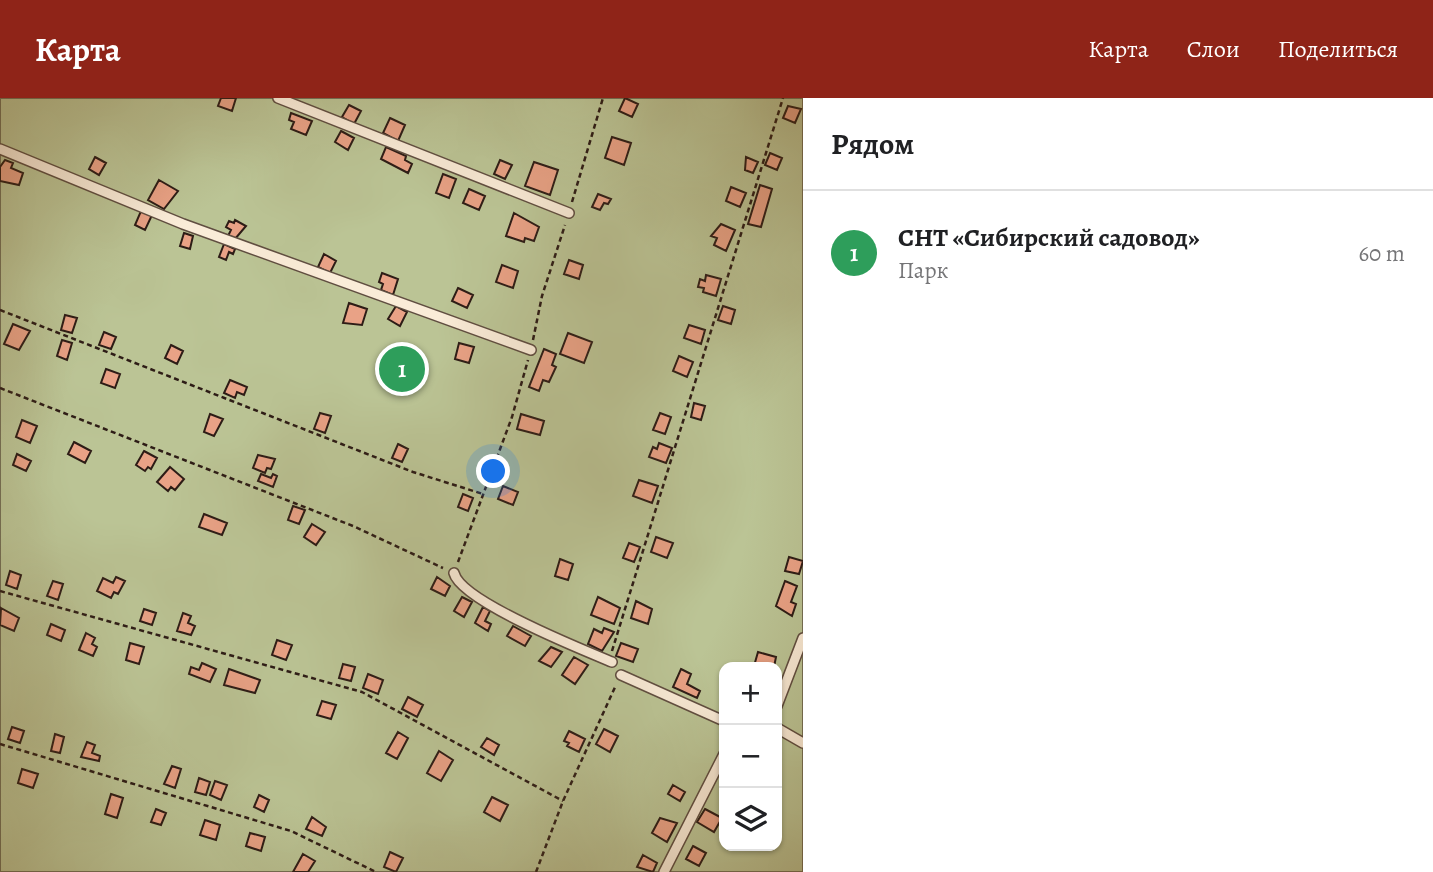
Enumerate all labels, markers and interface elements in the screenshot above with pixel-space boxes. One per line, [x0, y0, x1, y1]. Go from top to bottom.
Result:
text: Карта [35, 27, 121, 72]
text: Карта [1088, 33, 1149, 65]
text: Слои [1187, 33, 1240, 65]
text: Поделиться [1278, 33, 1398, 65]
text: Рядом [831, 124, 914, 164]
text: СНТ «Сибирский садовод» [898, 220, 1200, 255]
text: 1 [850, 238, 858, 269]
text: 60 m [1358, 238, 1405, 269]
text: Парк [898, 255, 949, 286]
pin: 1 [379, 343, 425, 395]
your location [476, 454, 510, 488]
map controls [719, 662, 782, 851]
button: + [719, 662, 782, 725]
button: − [719, 725, 782, 788]
button: layers [719, 788, 782, 851]

